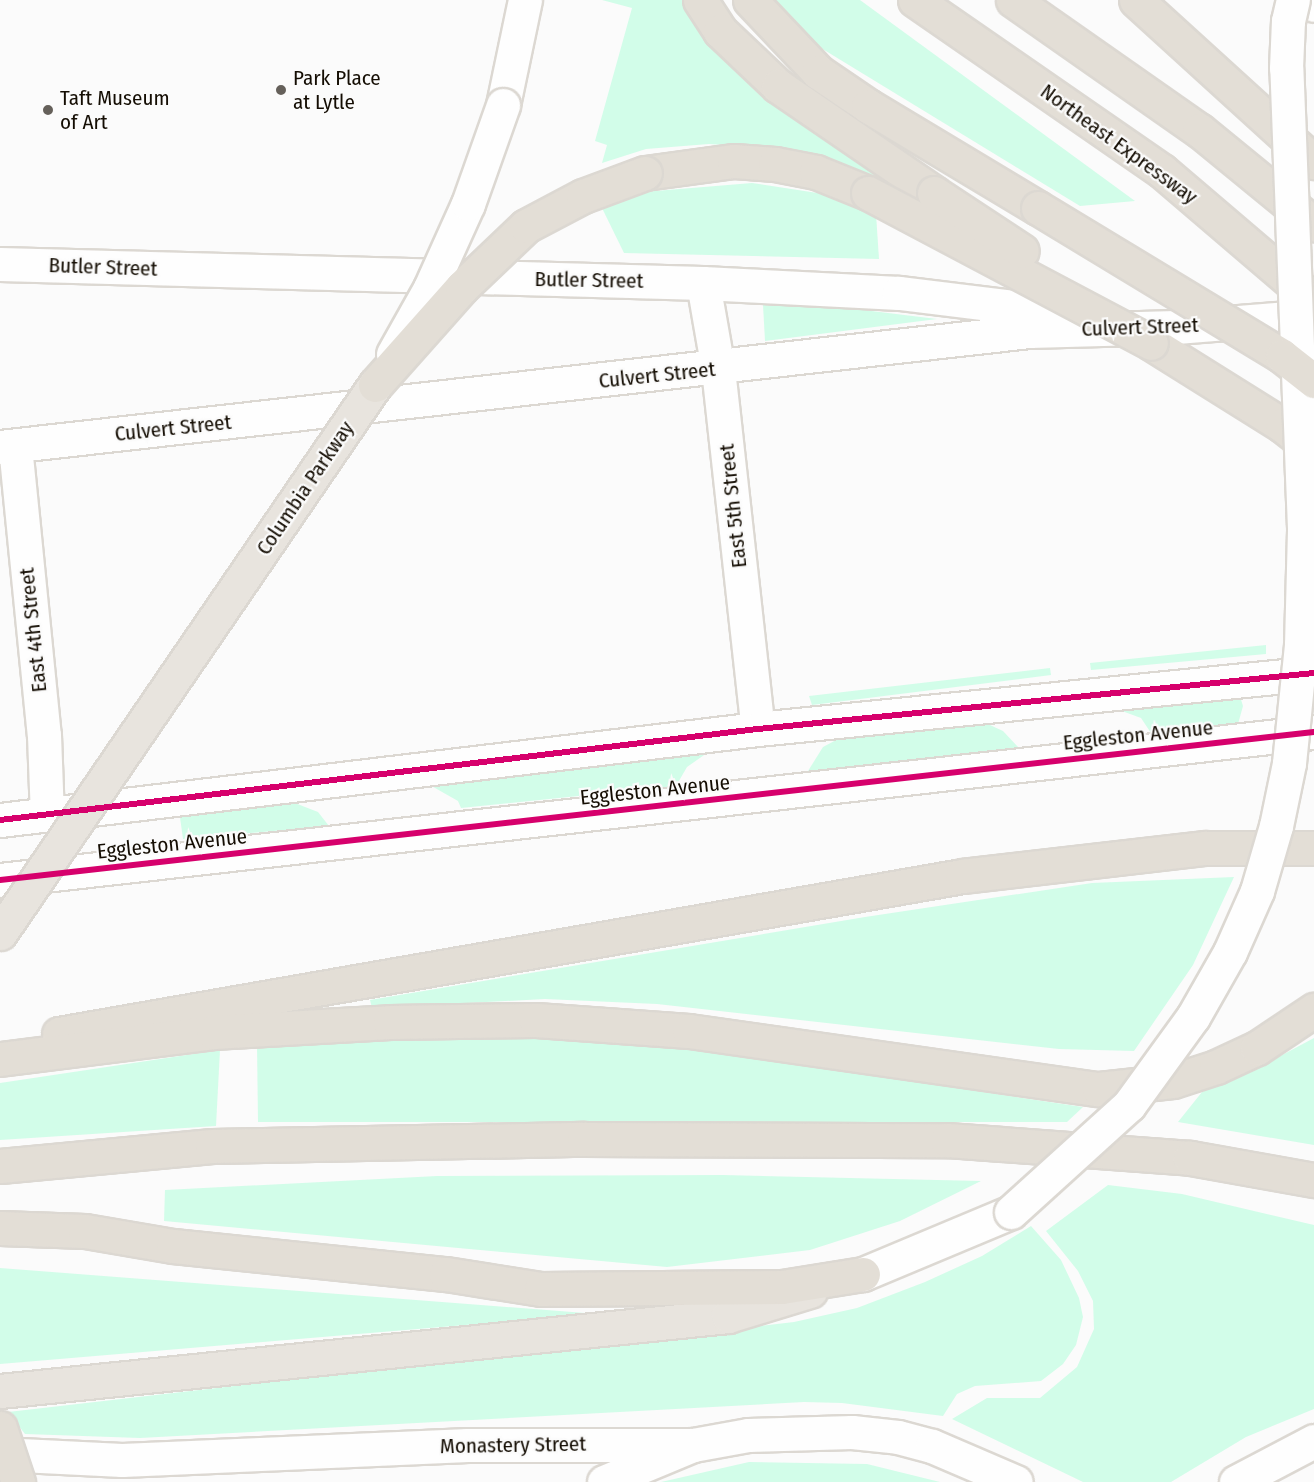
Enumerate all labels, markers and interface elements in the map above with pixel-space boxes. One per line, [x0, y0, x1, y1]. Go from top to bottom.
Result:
place label: Park Place at Lytle [293, 65, 381, 115]
street label: Northeast Expressway [1036, 79, 1202, 209]
marker: Park Place at Lytle [274, 83, 288, 97]
place label: Taft Museum of Art [60, 85, 170, 135]
marker: Taft Museum of Art [41, 103, 55, 117]
street label: Butler Street [48, 253, 158, 281]
street label: Butler Street [534, 266, 644, 294]
street label: Culvert Street [1081, 312, 1199, 342]
street label: Culvert Street [597, 356, 717, 394]
street label: Culvert Street [113, 409, 233, 447]
street label: Columbia Parkway [251, 416, 359, 560]
street label: East 5th Street [714, 443, 752, 569]
street label: East 4th Street [14, 566, 52, 694]
street label: Eggleston Avenue [1062, 715, 1214, 755]
street label: Eggleston Avenue [579, 770, 731, 810]
street label: Eggleston Avenue [96, 824, 248, 864]
street label: Monastery Street [440, 1431, 586, 1459]

